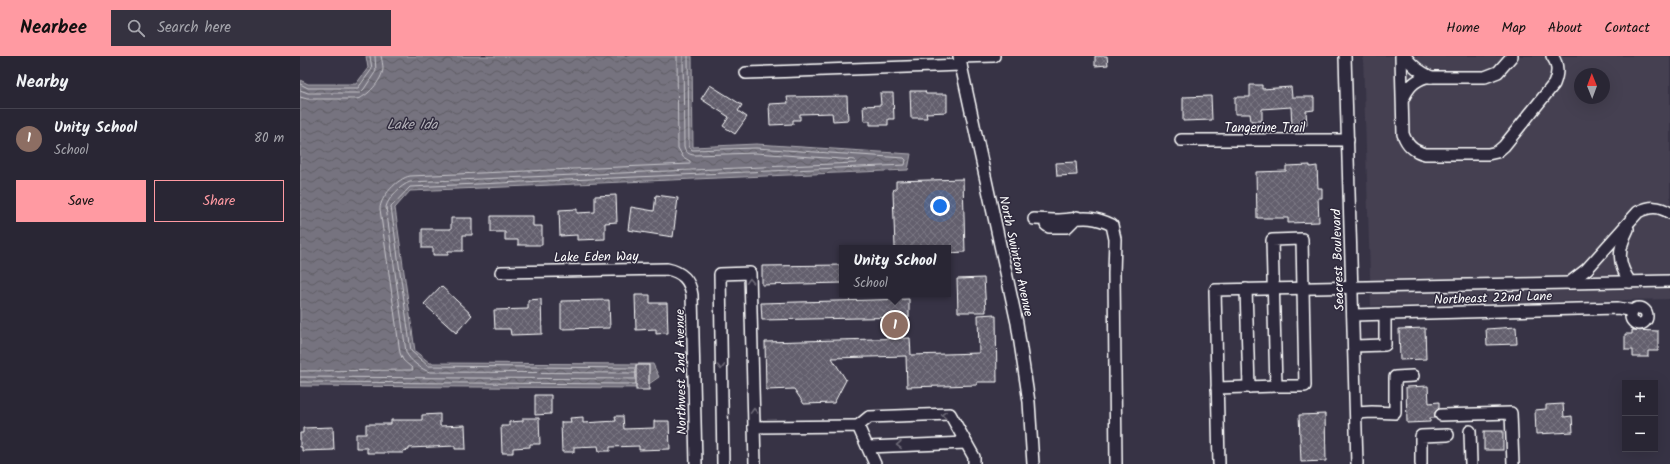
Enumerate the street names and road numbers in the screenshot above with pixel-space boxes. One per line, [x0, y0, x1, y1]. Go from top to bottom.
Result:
street label: Tangerine Trail [1224, 118, 1306, 139]
street label: North Swinton Avenue [992, 194, 1039, 319]
street label: Seacrest Boulevard [1326, 208, 1351, 311]
street label: Lake Eden Way [553, 246, 639, 269]
street label: Northeast 22nd Lane [1434, 286, 1553, 311]
street label: Northwest 2nd Avenue [670, 309, 693, 435]

